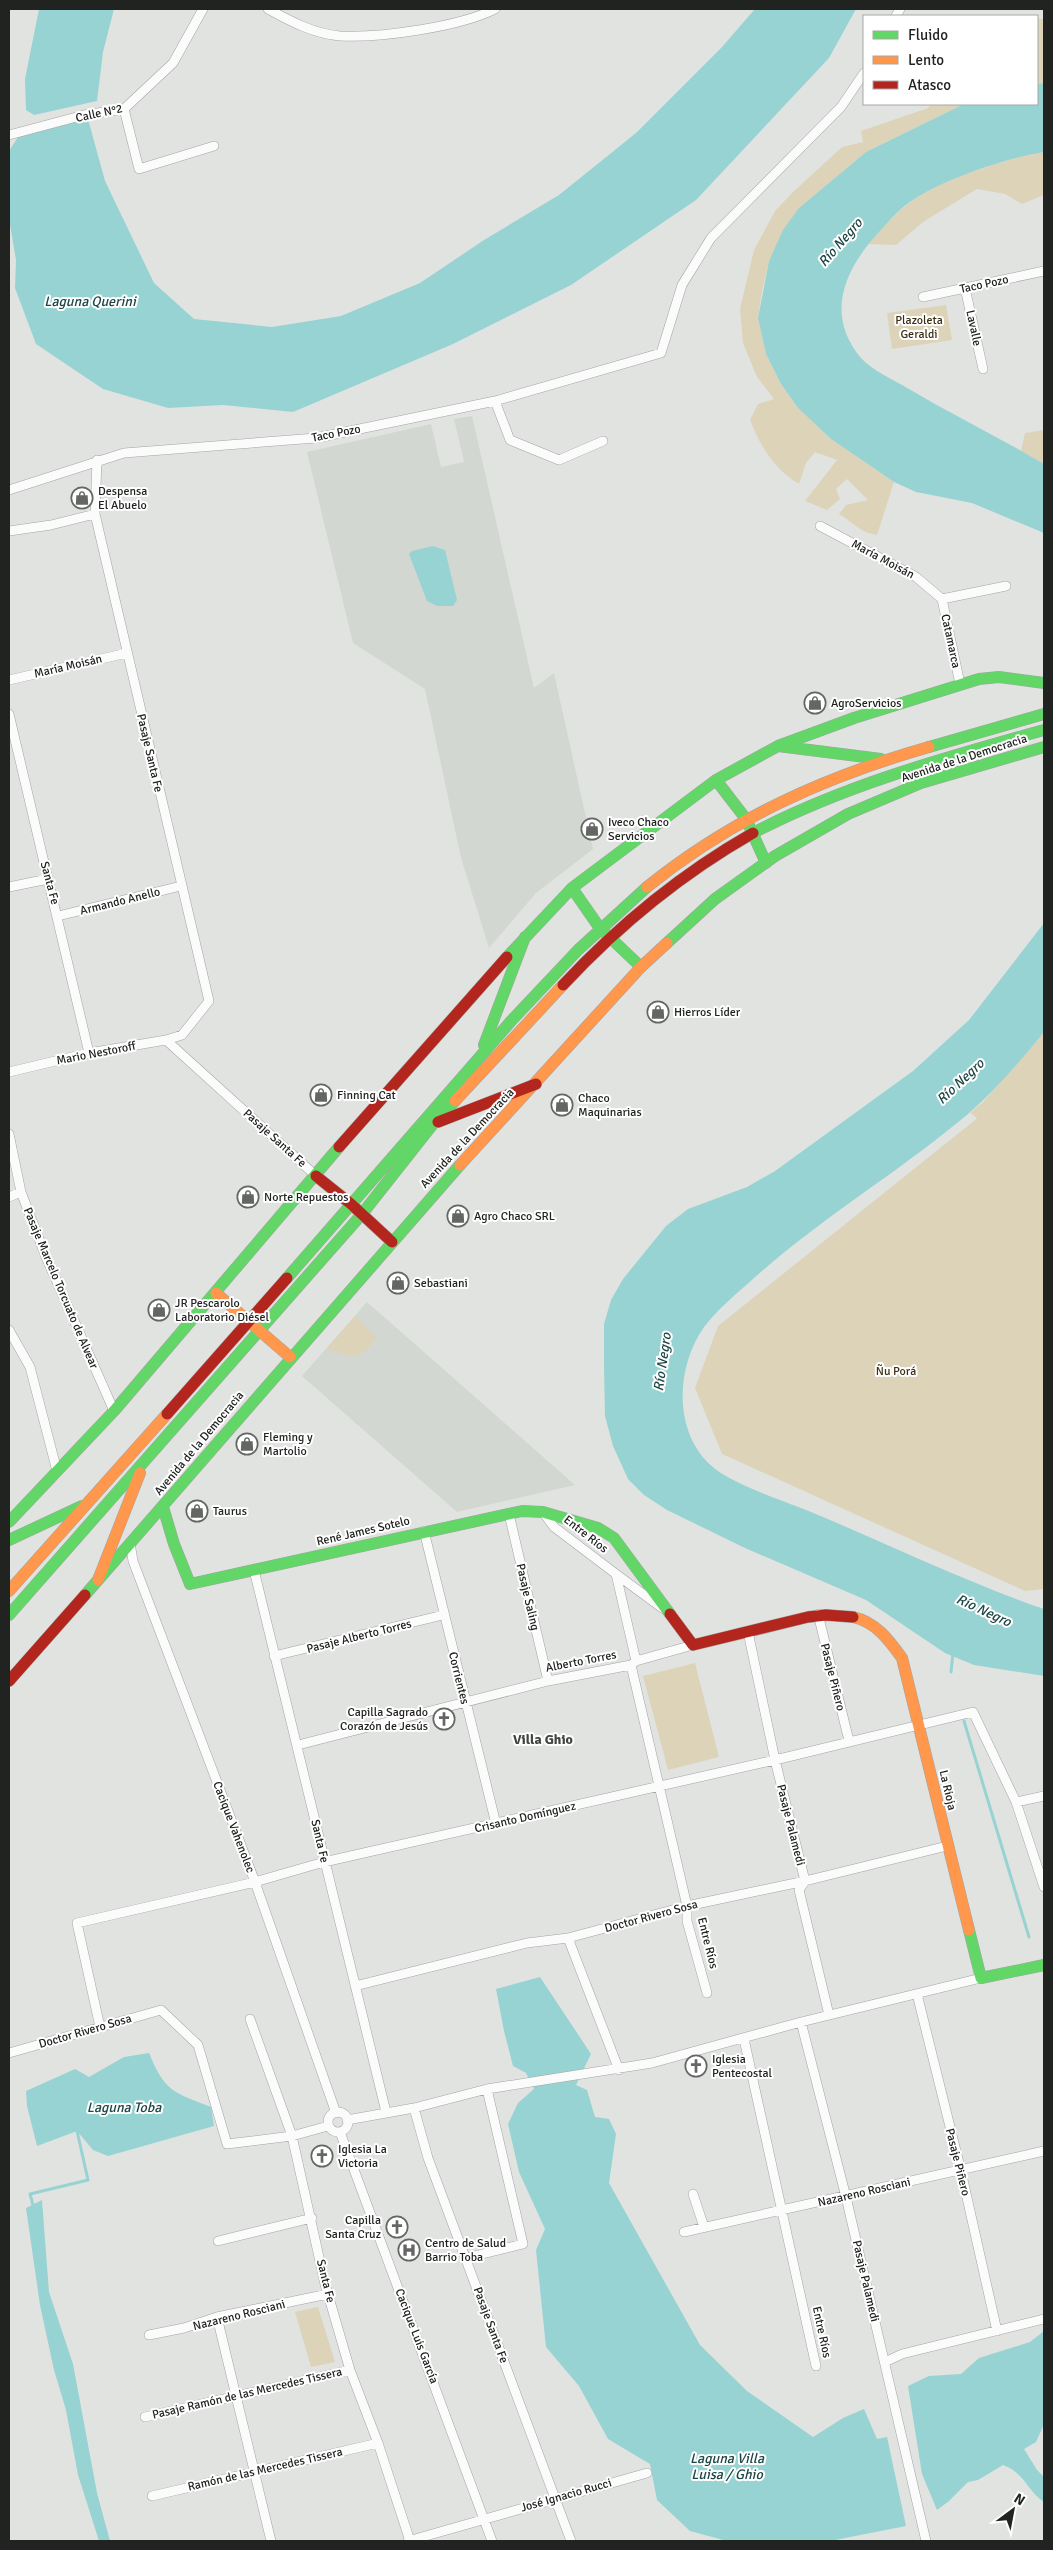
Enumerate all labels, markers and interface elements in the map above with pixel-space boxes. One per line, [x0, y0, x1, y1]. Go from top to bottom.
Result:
legend [863, 15, 1038, 105]
text: Fluido [908, 26, 948, 44]
text: Lento [908, 51, 944, 69]
text: Atasco [908, 76, 951, 94]
street label: Calle N°2 [74, 101, 124, 126]
water label: Río Negro [815, 214, 866, 270]
street label: Taco Pozo [958, 272, 1010, 297]
water label: Laguna Querini [44, 293, 137, 310]
street label: Lavalle [962, 309, 985, 347]
park label: Plazoleta Geraldi [895, 313, 943, 342]
street label: Taco Pozo [310, 421, 362, 446]
place label: Despensa El Abuelo [98, 484, 147, 513]
shop icon: Despensa El Abuelo [70, 486, 94, 510]
street label: María Moisán [849, 537, 917, 582]
street label: Catamarca [937, 613, 964, 670]
street label: María Moisán [33, 651, 104, 682]
shop icon: AgroServicios [803, 691, 827, 715]
place label: AgroServicios [831, 696, 902, 711]
street label: Pasaje Santa Fe [133, 712, 166, 794]
street label: Avenida de la Democracia [899, 731, 1029, 786]
place label: Iveco Chaco Servicios [608, 815, 669, 844]
shop icon: Iveco Chaco Servicios [580, 817, 604, 841]
street label: Santa Fe [37, 860, 62, 906]
street label: Armando Anello [78, 884, 162, 919]
shop icon: Hierros Líder [646, 1000, 670, 1024]
place label: Hierros Líder [674, 1005, 741, 1020]
street label: Mario Nestoroff [55, 1038, 138, 1069]
water label: Río Negro [933, 1055, 988, 1108]
shop icon: Finning Cat [309, 1083, 333, 1107]
street label: Avenida de la Democracia [417, 1085, 518, 1191]
place label: Finning Cat [337, 1088, 396, 1103]
place label: Chaco Maquinarias [578, 1091, 642, 1120]
shop icon: Chaco Maquinarias [550, 1093, 574, 1117]
street label: Pasaje Santa Fe [240, 1106, 309, 1171]
shop icon: Norte Repuestos [236, 1185, 260, 1209]
place label: Norte Repuestos [264, 1190, 349, 1205]
shop icon: Agro Chaco SRL [446, 1204, 470, 1228]
street label: Pasaje Marcelo Torcuato de Alvear [20, 1205, 102, 1372]
place label: Agro Chaco SRL [474, 1209, 555, 1224]
shop icon: Sebastiani [386, 1271, 410, 1295]
place label: Sebastiani [414, 1276, 468, 1291]
place label: JR Pescarolo Laboratorio Diésel [175, 1296, 269, 1325]
shop icon: JR Pescarolo Laboratorio Diésel [147, 1298, 171, 1322]
water label: Río Negro [650, 1331, 675, 1392]
park label: Ñu Porá [876, 1364, 916, 1379]
street label: Avenida de la Democracia [151, 1388, 247, 1498]
place label: Fleming y Martolio [263, 1430, 313, 1459]
shop icon: Fleming y Martolio [235, 1432, 259, 1456]
shop icon: Taurus [185, 1499, 209, 1523]
place label: Taurus [213, 1504, 247, 1519]
street label: Entre Ríos [560, 1512, 611, 1556]
street label: René James Sotelo [315, 1513, 411, 1550]
street label: Pasaje Saling [513, 1562, 543, 1632]
water label: Río Negro [954, 1590, 1015, 1631]
street label: Pasaje Alberto Torres [305, 1616, 413, 1657]
street label: Pasaje Piñero [817, 1642, 848, 1712]
street label: Alberto Torres [544, 1647, 618, 1676]
street label: Corrientes [445, 1650, 472, 1706]
place label: Capilla Sagrado Corazón de Jesús [340, 1705, 428, 1734]
church icon: Capilla Sagrado Corazón de Jesús [432, 1707, 456, 1731]
district label: Villa Ghio [513, 1731, 573, 1748]
street label: La Rioja [936, 1768, 959, 1812]
street label: Cacique Vahenolec [209, 1779, 258, 1875]
street label: Pasaje Palamedi [773, 1783, 808, 1867]
street label: Crisanto Domínguez [473, 1799, 577, 1836]
street label: Santa Fe [307, 1818, 332, 1864]
street label: Doctor Rivero Sosa [603, 1897, 699, 1936]
street label: Entre Ríos [694, 1916, 721, 1970]
street label: Doctor Rivero Sosa [37, 2011, 133, 2052]
place label: Iglesia Pentecostal [712, 2052, 772, 2081]
church icon: Iglesia Pentecostal [684, 2054, 708, 2078]
water label: Laguna Toba [87, 2099, 162, 2116]
street label: Pasaje Piñero [942, 2127, 973, 2197]
place label: Iglesia La Victoria [338, 2142, 387, 2171]
church icon: Iglesia La Victoria [310, 2144, 334, 2168]
street label: Nazareno Rosciani [816, 2175, 912, 2210]
place label: Capilla Santa Cruz [325, 2213, 381, 2242]
church icon: Capilla Santa Cruz [385, 2215, 409, 2239]
place label: Centro de Salud Barrio Toba [425, 2236, 506, 2265]
hospital icon: Centro de Salud Barrio Toba [397, 2238, 421, 2262]
street label: Pasaje Palamedi [849, 2239, 882, 2323]
street label: Santa Fe [313, 2258, 338, 2304]
street label: Pasaje Santa Fe [470, 2285, 511, 2365]
street label: Cacique Luis García [392, 2287, 442, 2386]
street label: Nazareno Rosciani [191, 2297, 287, 2334]
street label: Entre Ríos [809, 2305, 834, 2359]
street label: Pasaje Ramón de las Mercedes Tissera [151, 2364, 344, 2423]
street label: Ramón de las Mercedes Tissera [186, 2444, 344, 2495]
water label: Laguna Villa Luisa / Ghio [690, 2450, 765, 2483]
street label: José Ignacio Rucci [519, 2475, 613, 2516]
north arrow [988, 2485, 1038, 2535]
text: N [1011, 2490, 1028, 2509]

